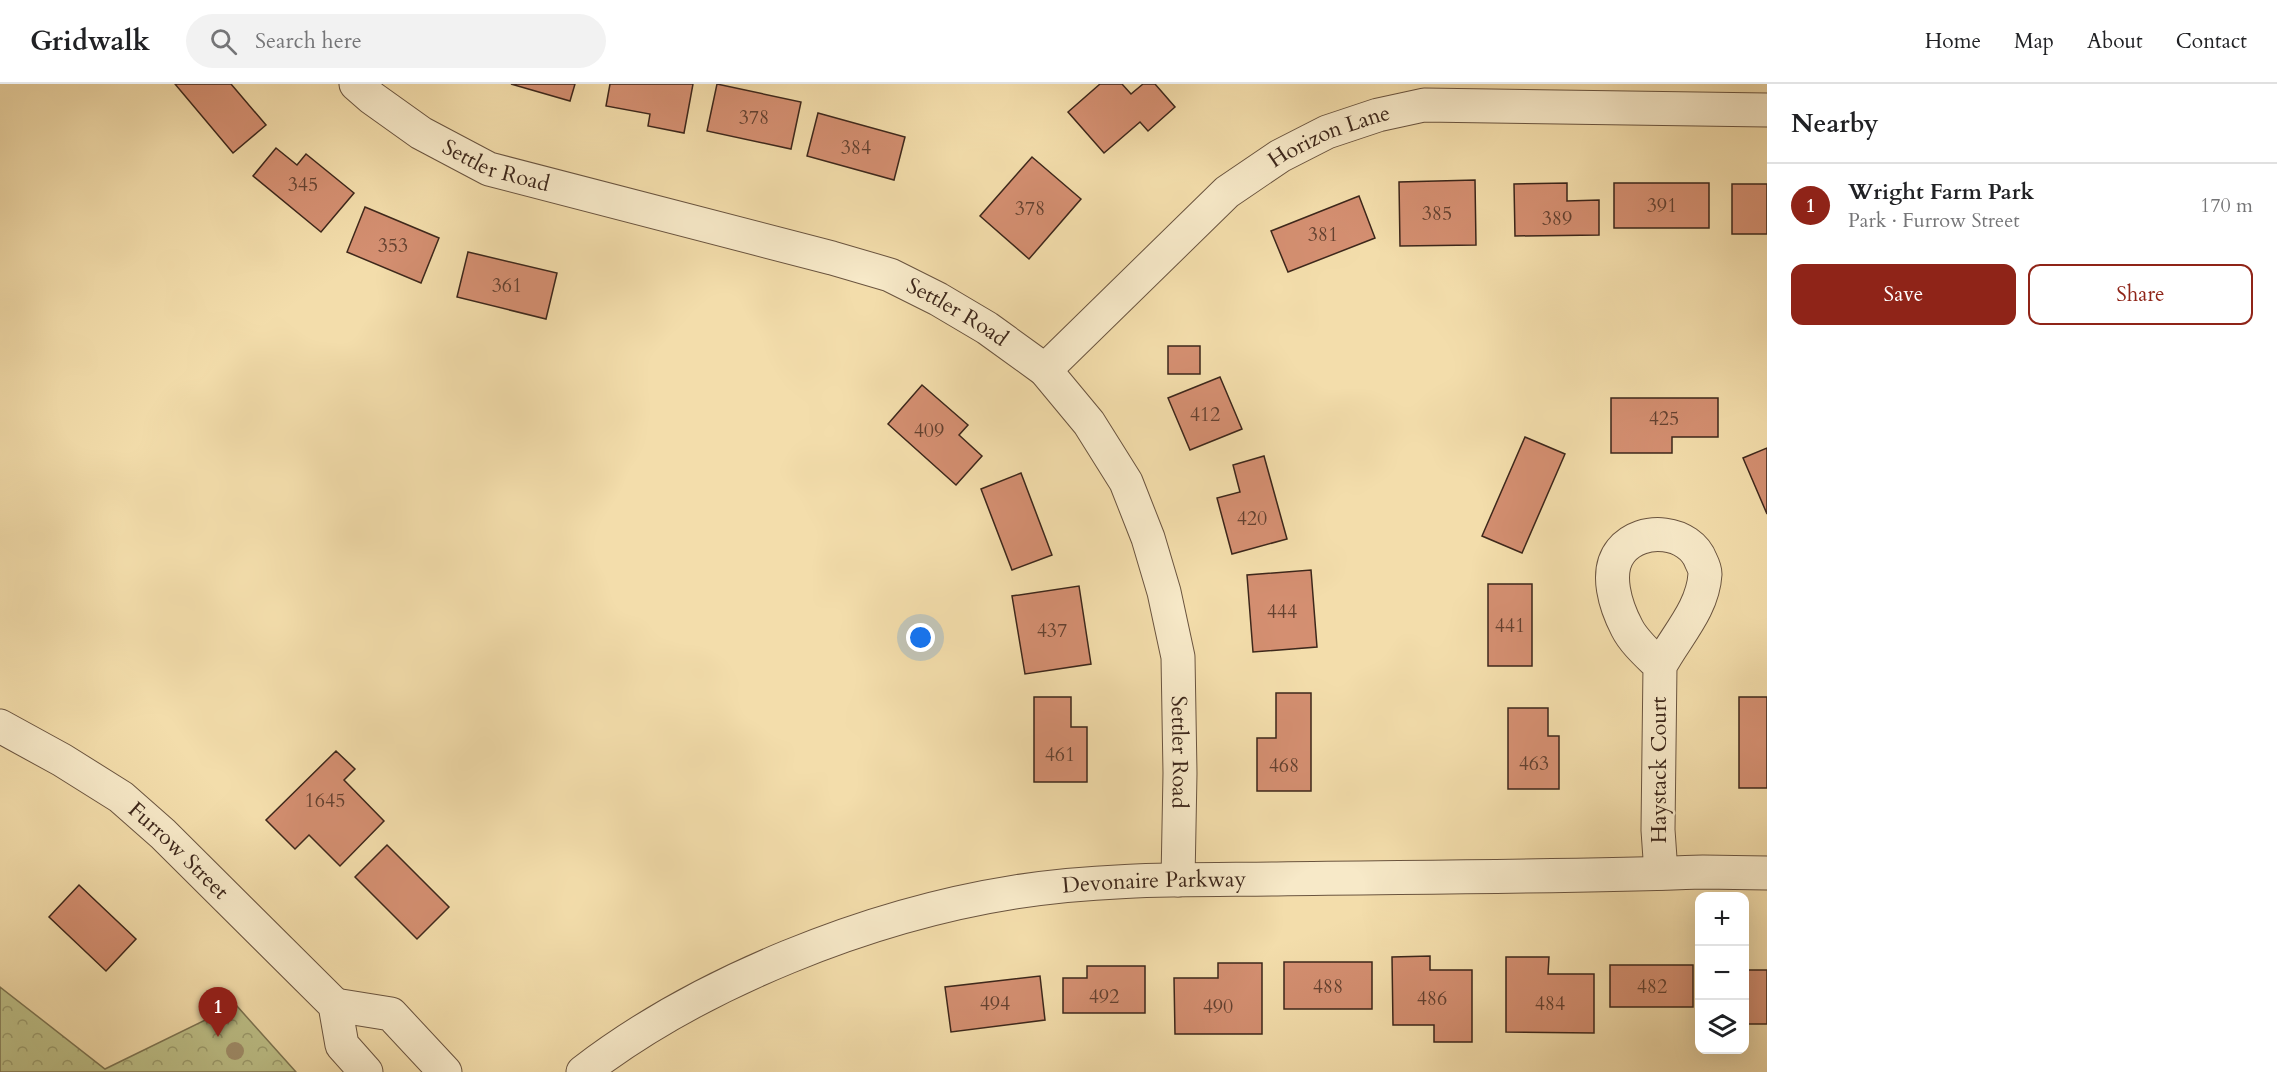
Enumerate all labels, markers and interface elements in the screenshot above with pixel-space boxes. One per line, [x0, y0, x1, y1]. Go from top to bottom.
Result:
search box [186, 14, 606, 68]
text: Gridwalk [30, 22, 150, 60]
icon: search [207, 25, 240, 58]
text: Search here [255, 26, 362, 56]
text: Home [1925, 27, 1981, 56]
text: Map [2014, 27, 2054, 56]
text: About [2087, 27, 2143, 56]
text: Contact [2176, 27, 2247, 56]
street label: Horizon Lane [1262, 98, 1393, 175]
house number: 378 [739, 104, 769, 131]
text: Nearby [1791, 106, 1879, 141]
street label: Settler Road [437, 132, 553, 199]
house number: 384 [841, 134, 871, 161]
house number: 345 [288, 171, 318, 198]
text: Wright Farm Park [1848, 177, 2034, 207]
house number: 391 [1647, 192, 1677, 219]
text: 1 [1805, 192, 1816, 219]
text: 170 m [2200, 192, 2253, 219]
house number: 378 [1015, 195, 1045, 222]
house number: 385 [1422, 200, 1452, 227]
house number: 389 [1542, 205, 1572, 232]
text: Park · Furrow Street [1848, 207, 2020, 234]
house number: 381 [1308, 221, 1338, 248]
house number: 353 [378, 232, 408, 259]
button: Save [1791, 264, 2016, 325]
button: Share [2028, 264, 2253, 325]
street label: Settler Road [901, 271, 1014, 354]
house number: 361 [492, 272, 522, 299]
house number: 412 [1190, 401, 1220, 428]
house number: 425 [1649, 405, 1679, 432]
house number: 409 [914, 417, 944, 444]
house number: 420 [1237, 505, 1267, 532]
house number: 444 [1267, 598, 1297, 625]
house number: 441 [1495, 612, 1525, 639]
house number: 437 [1037, 617, 1067, 644]
your location [906, 623, 935, 652]
street label: Settler Road [1164, 695, 1195, 809]
street label: Haystack Court [1644, 697, 1674, 843]
house number: 461 [1045, 741, 1075, 768]
house number: 463 [1519, 750, 1549, 777]
house number: 468 [1269, 752, 1299, 779]
house number: 1645 [305, 787, 345, 814]
street label: Furrow Street [122, 795, 235, 906]
street label: Devonaire Parkway [1061, 864, 1247, 901]
map controls [1695, 892, 1749, 1054]
button: + [1695, 892, 1749, 946]
button: − [1695, 946, 1749, 1000]
house number: 488 [1313, 973, 1343, 1000]
house number: 482 [1637, 973, 1667, 1000]
house number: 492 [1089, 983, 1119, 1010]
house number: 486 [1417, 985, 1447, 1012]
pin: 1 [198, 988, 238, 1037]
house number: 494 [980, 990, 1010, 1017]
house number: 484 [1535, 990, 1565, 1017]
house number: 490 [1203, 993, 1233, 1020]
button: layers [1695, 1000, 1749, 1054]

